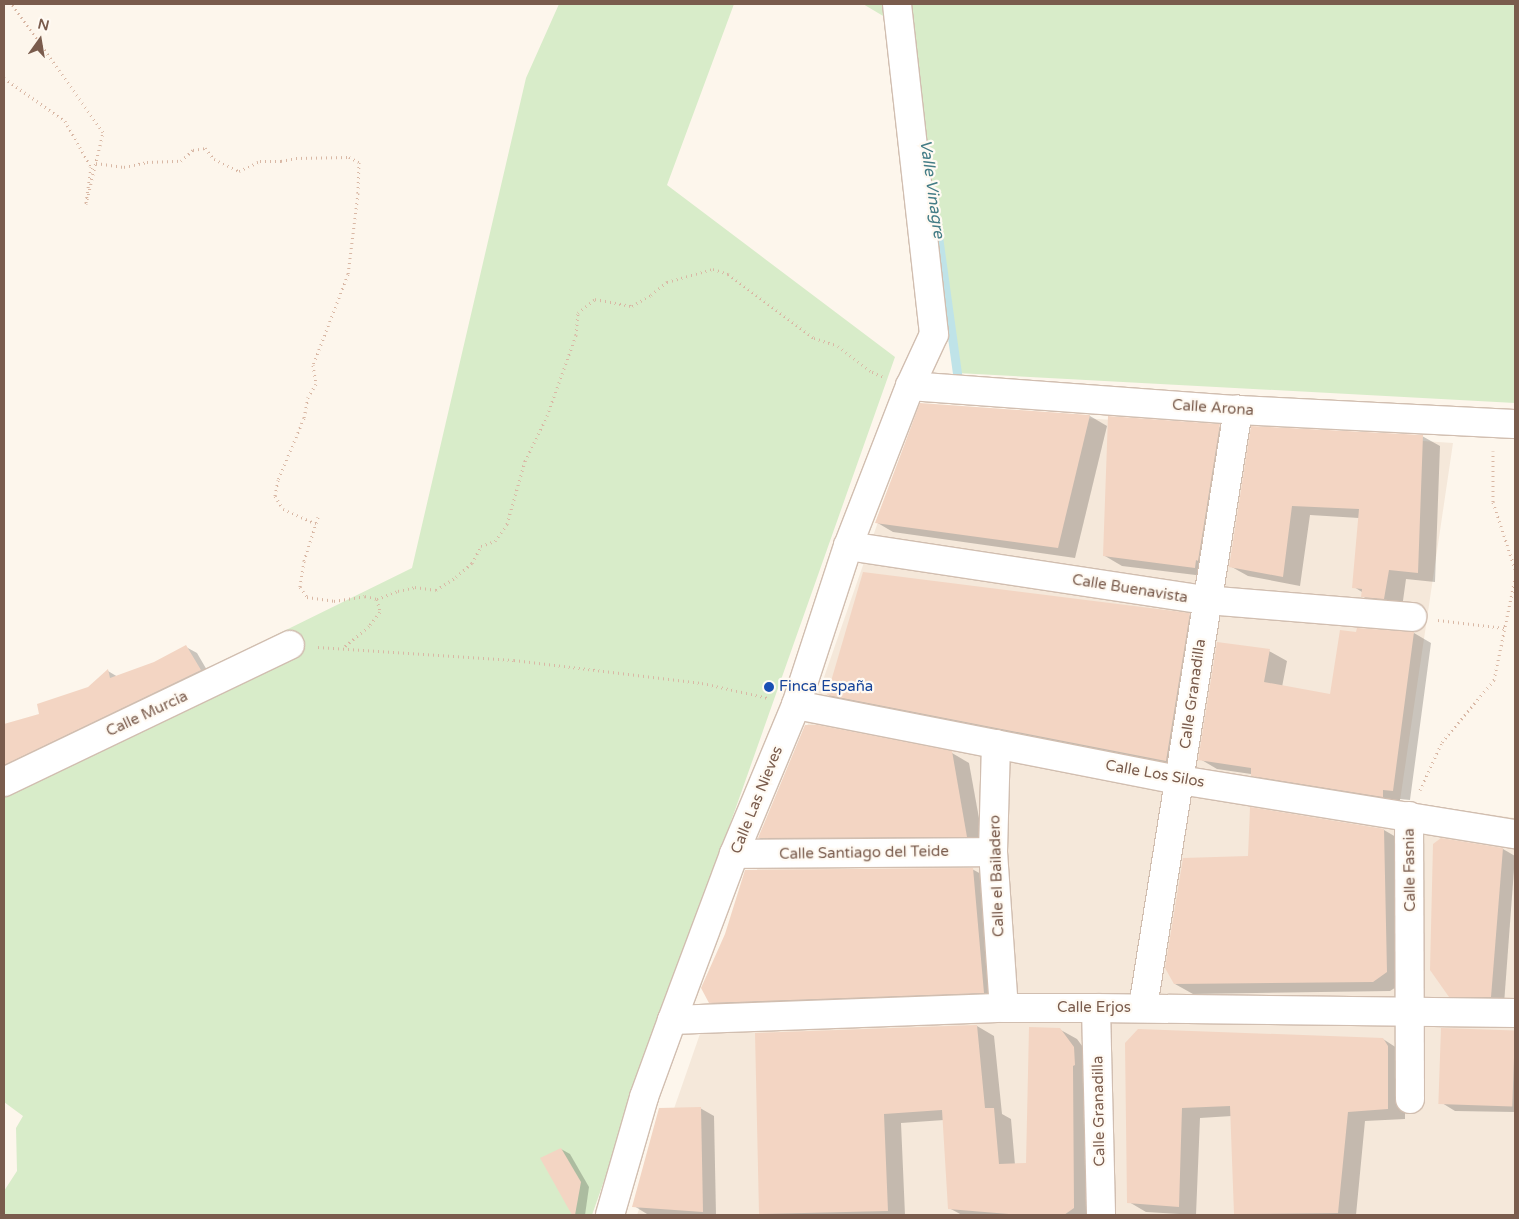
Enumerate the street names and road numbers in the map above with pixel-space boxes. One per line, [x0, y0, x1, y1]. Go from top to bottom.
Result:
street label: Calle Arona [1171, 396, 1255, 420]
street label: Calle Buenavista [1071, 571, 1189, 607]
street label: Calle Granadilla [1176, 638, 1210, 750]
street label: Calle Murcia [103, 687, 191, 741]
street label: Calle Las Nieves [727, 744, 787, 856]
street label: Calle Los Silos [1104, 756, 1206, 792]
street label: Calle el Bailadero [986, 815, 1008, 937]
street label: Calle Fasnia [1400, 828, 1420, 912]
street label: Calle Santiago del Teide [779, 843, 949, 863]
street label: Calle Erjos [1057, 999, 1131, 1017]
street label: Calle Granadilla [1089, 1055, 1109, 1167]

